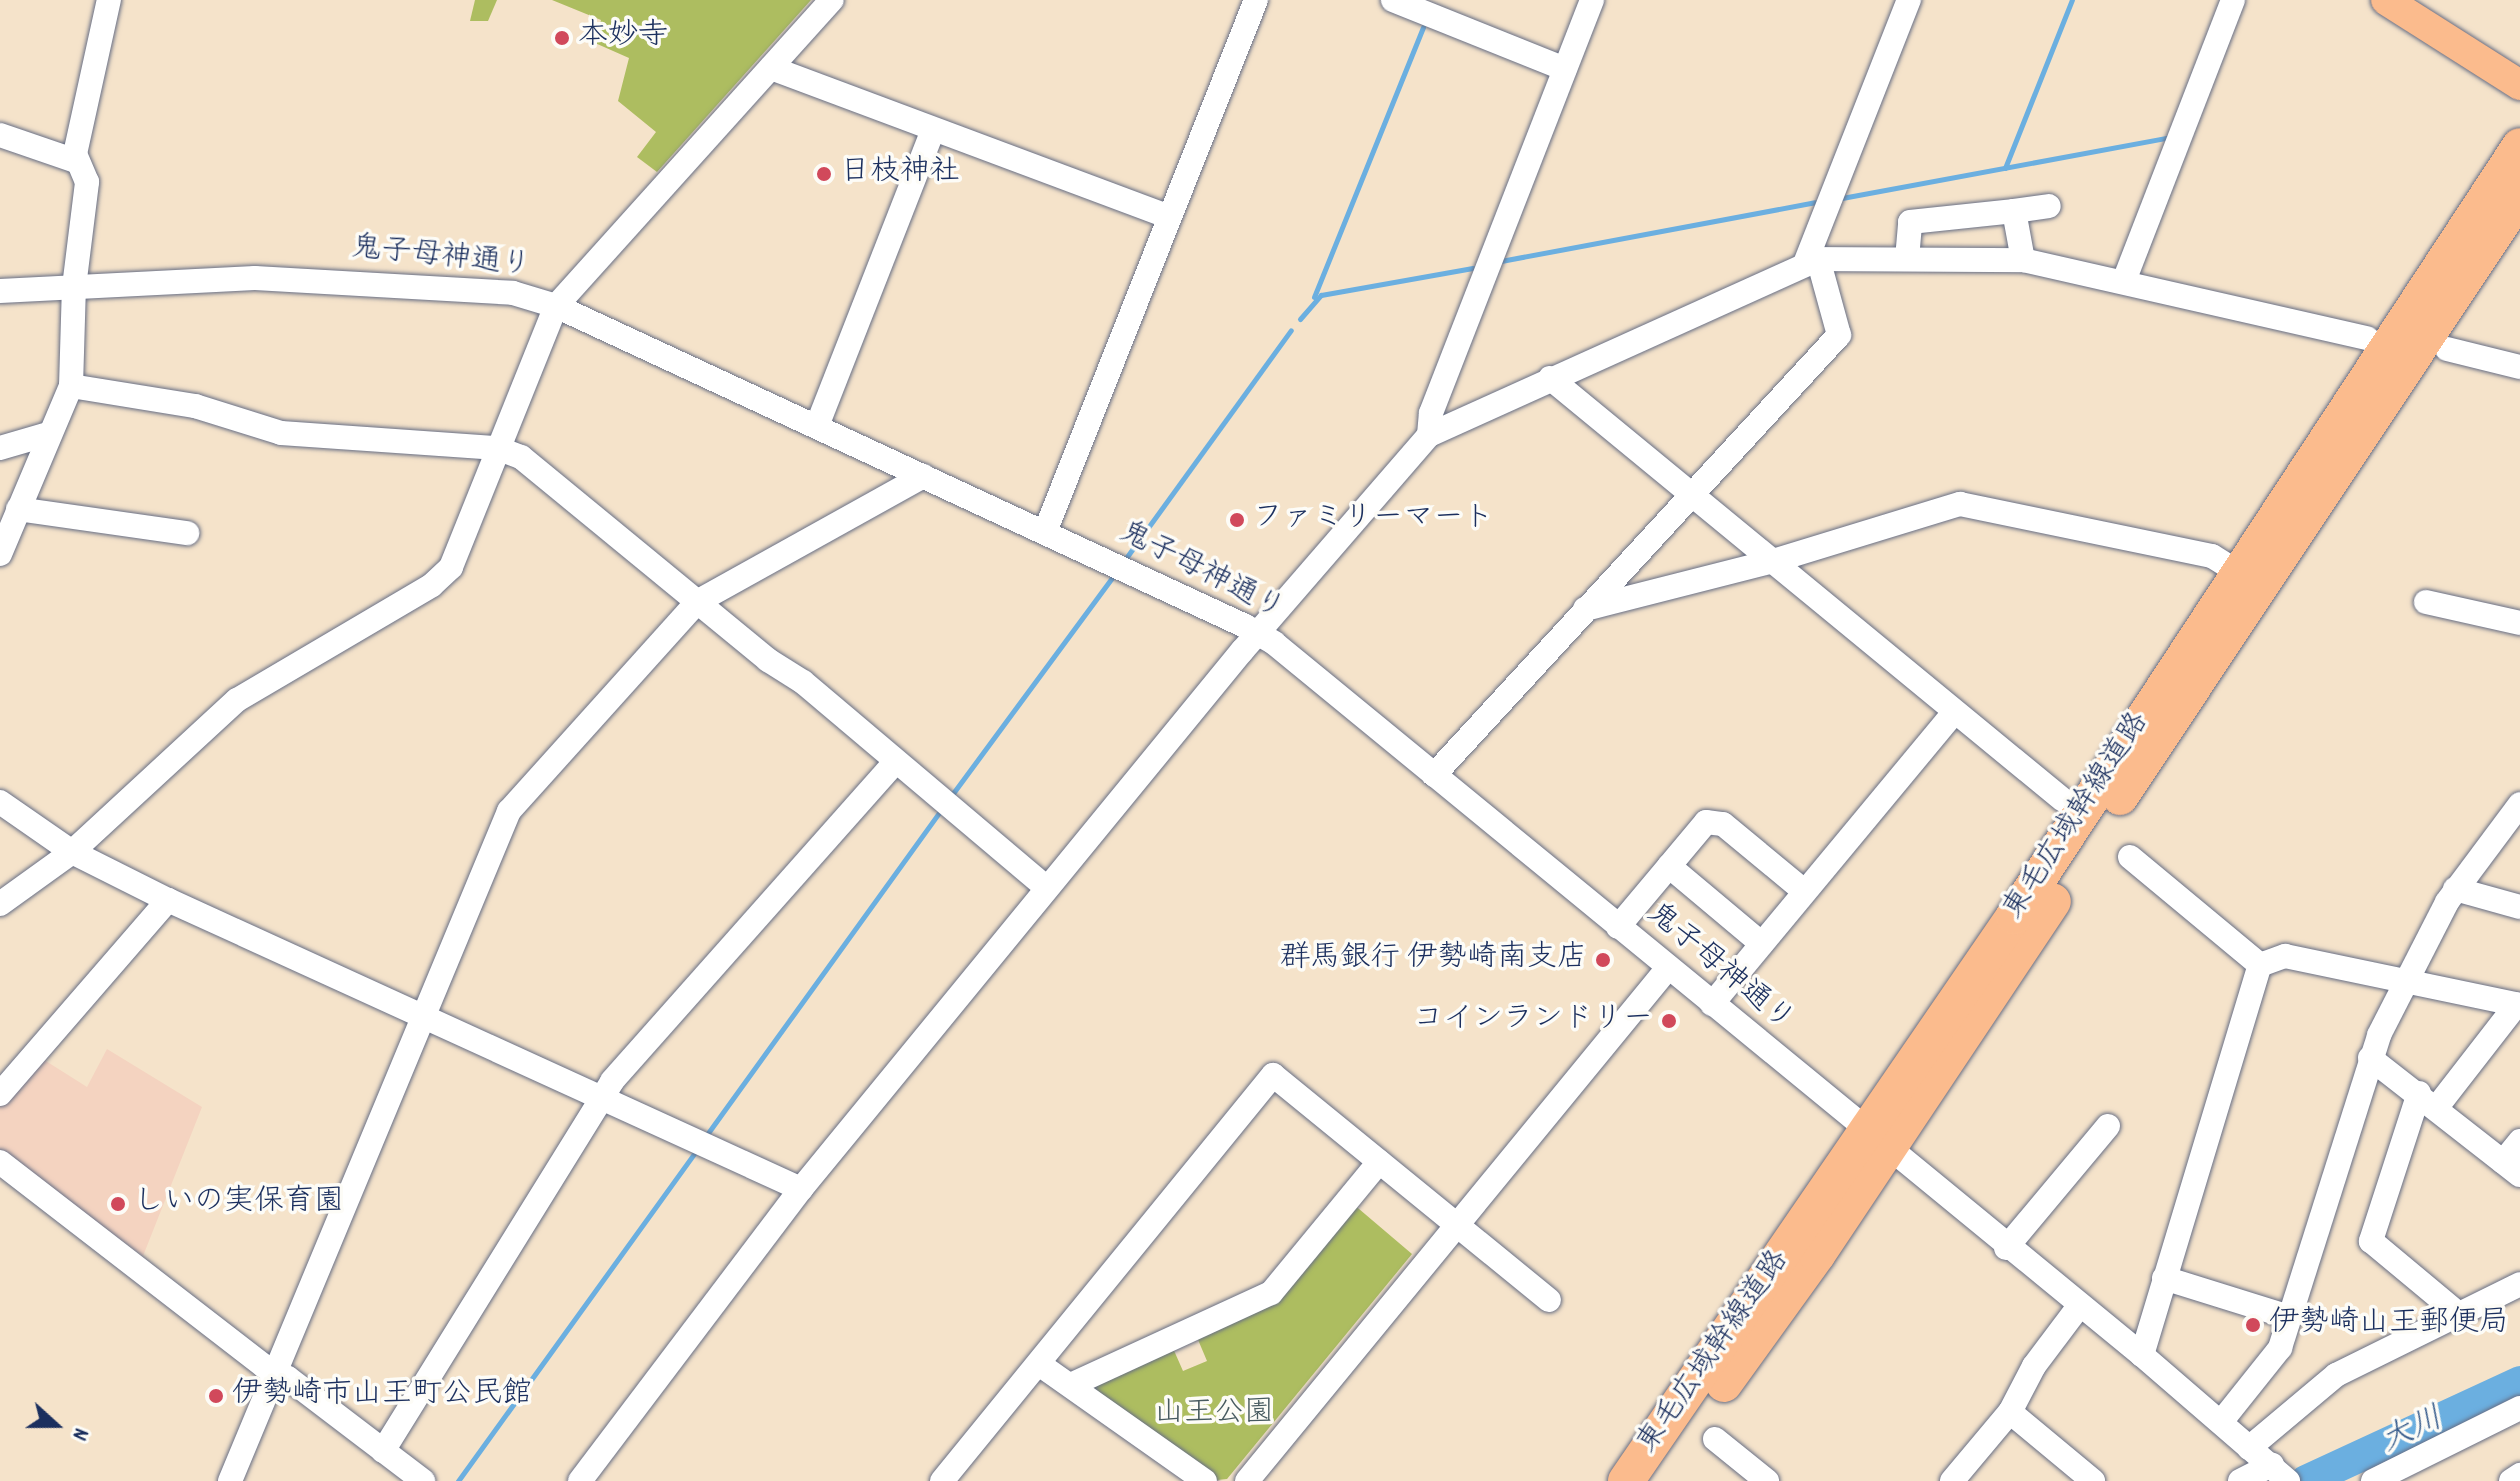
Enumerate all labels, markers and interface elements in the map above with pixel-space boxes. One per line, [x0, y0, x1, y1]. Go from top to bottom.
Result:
place label: 本妙寺 [578, 20, 668, 56]
marker: 本妙寺 [553, 29, 571, 47]
place label: 日枝神社 [840, 156, 960, 192]
marker: 日枝神社 [815, 165, 833, 183]
street label: 鬼子母神通り [350, 232, 532, 286]
place label: ファミリーマート [1253, 502, 1493, 538]
marker: ファミリーマート [1228, 511, 1246, 529]
street label: 鬼子母神通り [1113, 516, 1289, 630]
street label: 東毛広域幹線道路 [1998, 707, 2158, 927]
street label: 鬼子母神通り [1638, 897, 1800, 1041]
place label: 群馬銀行 伊勢崎南支店 [1280, 942, 1587, 978]
marker: 群馬銀行 伊勢崎南支店 [1594, 951, 1612, 969]
place label: コインランドリー [1413, 1003, 1653, 1039]
marker: コインランドリー [1660, 1012, 1678, 1030]
place label: しいの実保育園 [134, 1186, 344, 1222]
marker: しいの実保育園 [109, 1195, 127, 1213]
street label: 東毛広域幹線道路 [1631, 1244, 1799, 1462]
place label: 伊勢崎山王郵便局 [2269, 1307, 2509, 1343]
marker: 伊勢崎山王郵便局 [2244, 1316, 2262, 1334]
place label: 伊勢崎市山王町公民館 [232, 1378, 532, 1414]
north arrow [16, 1385, 96, 1465]
marker: 伊勢崎市山王町公民館 [207, 1387, 225, 1405]
park label: 山王公園 [1154, 1397, 1274, 1433]
water label: 大川 [2376, 1401, 2450, 1463]
text: N [62, 1423, 95, 1444]

